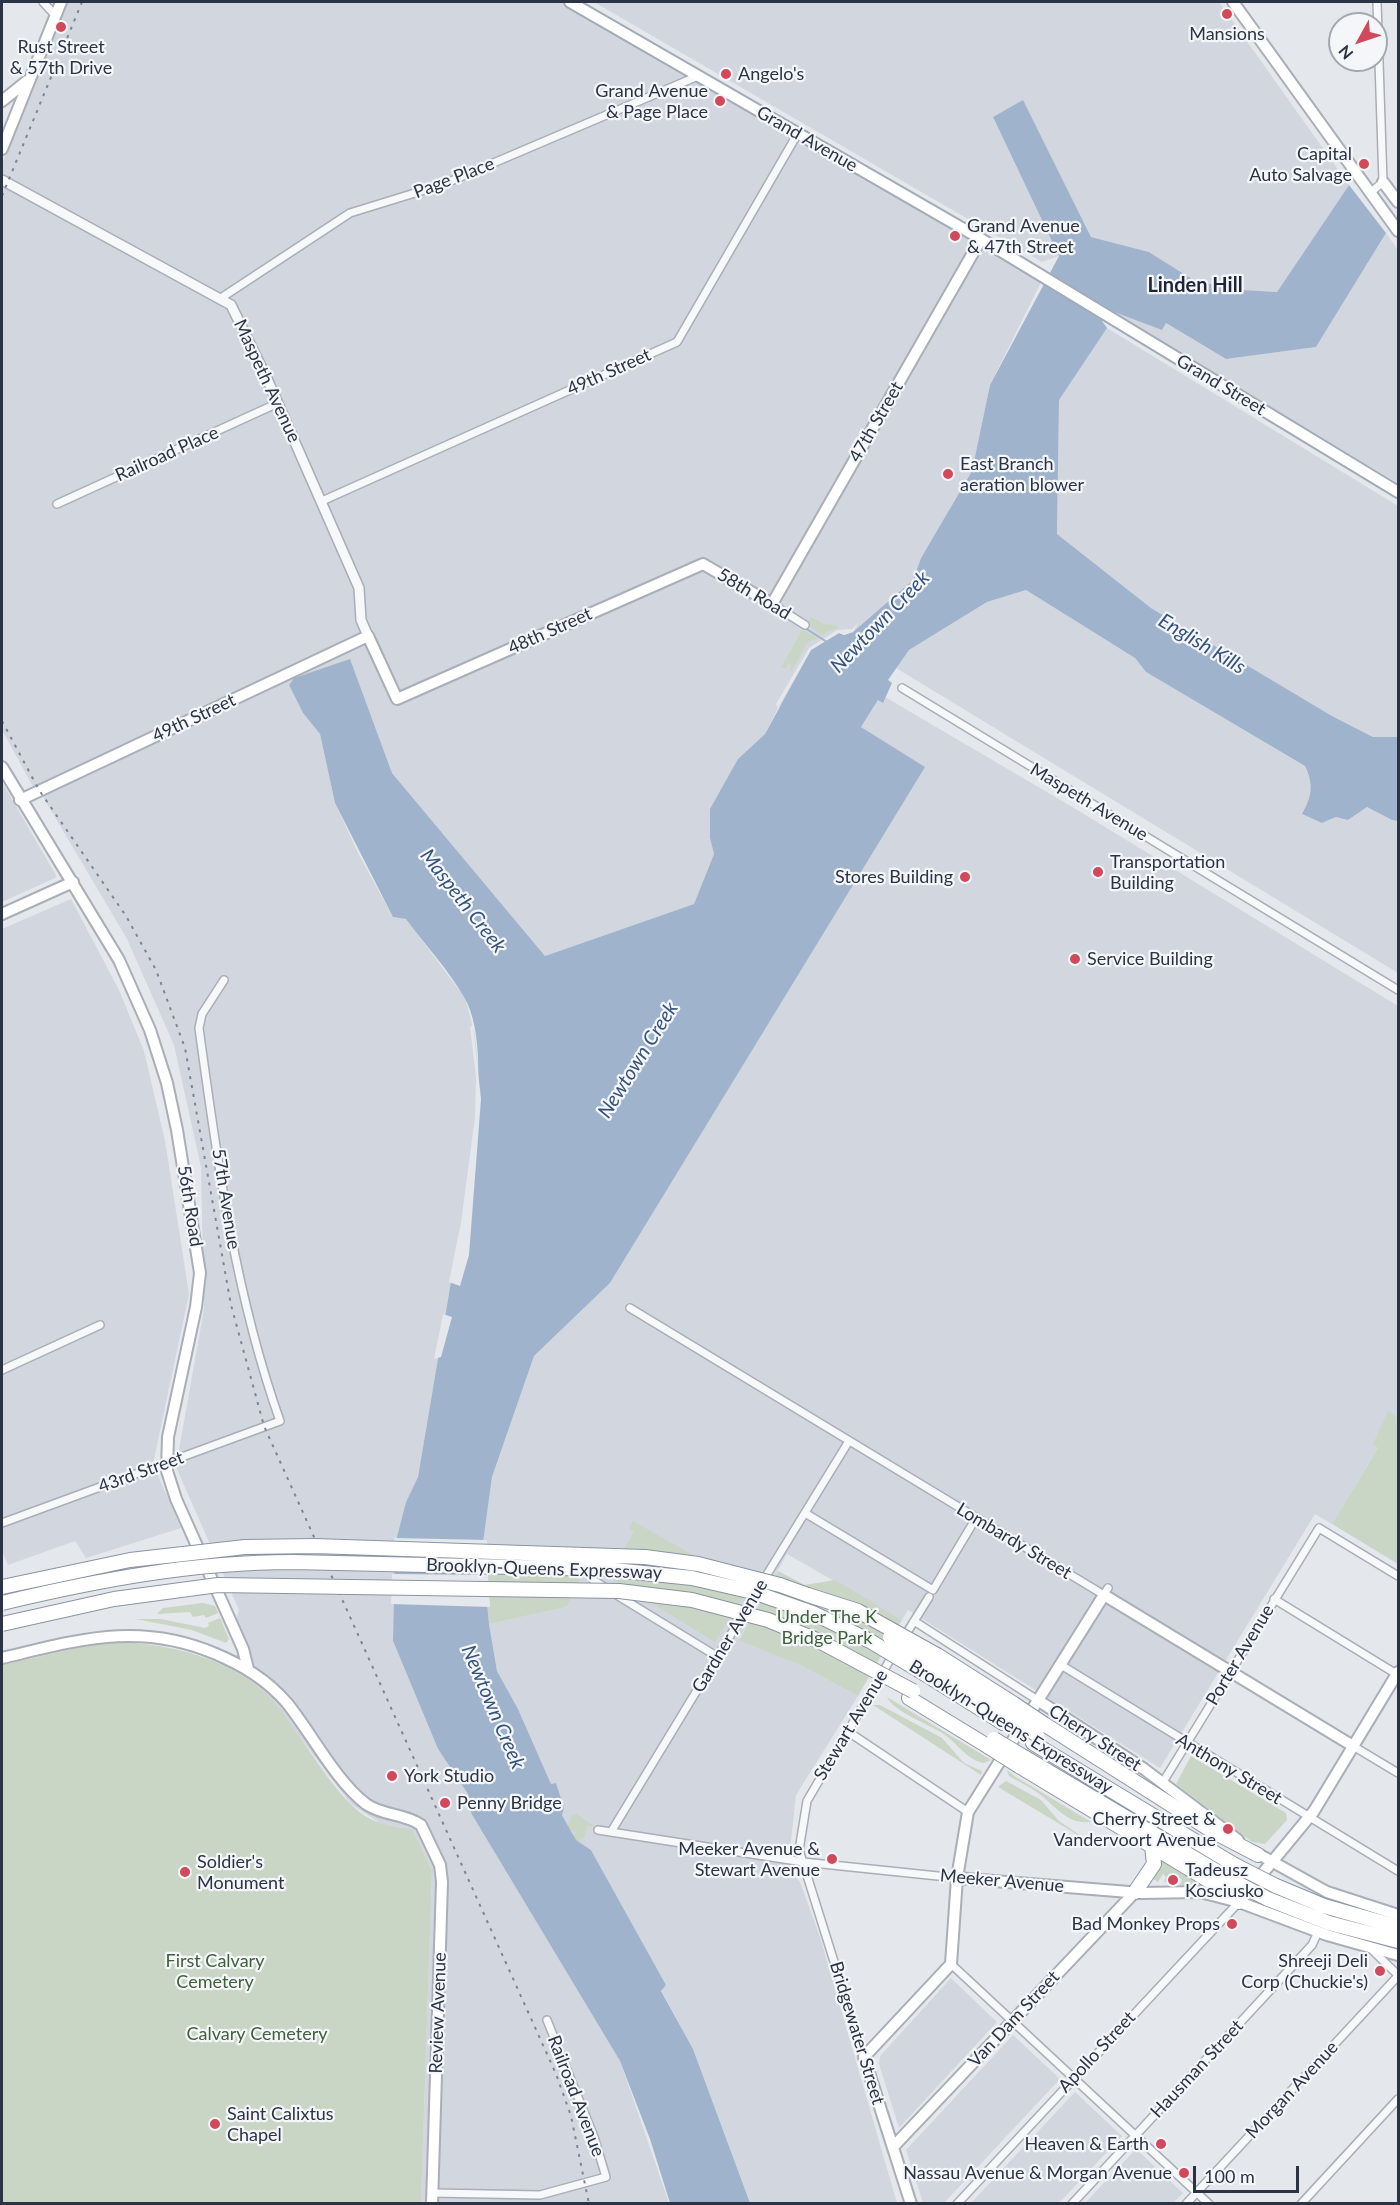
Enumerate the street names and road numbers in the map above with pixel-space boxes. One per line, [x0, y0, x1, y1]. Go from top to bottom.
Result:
street label: Grand Avenue [753, 101, 861, 177]
street label: Page Place [411, 153, 497, 203]
street label: Maspeth Avenue [229, 316, 305, 446]
street label: 49th Street [564, 344, 654, 400]
street label: Grand Street [1172, 350, 1270, 420]
street label: 47th Street [844, 378, 908, 466]
street label: Railroad Place [112, 422, 222, 486]
street label: 58th Road [713, 564, 795, 624]
street label: 48th Street [505, 603, 595, 659]
street label: 49th Street [149, 689, 239, 747]
street label: Maspeth Avenue [1026, 758, 1152, 846]
street label: 57th Avenue [207, 1147, 245, 1251]
street label: 56th Road [173, 1164, 207, 1248]
street label: 43rd Street [95, 1447, 187, 1497]
street label: Lombardy Street [953, 1498, 1075, 1584]
street label: Brooklyn-Queens Expressway [426, 1554, 662, 1584]
street label: Gardner Avenue [688, 1575, 772, 1697]
street label: Porter Avenue [1201, 1601, 1279, 1709]
street label: Brooklyn-Queens Expressway [905, 1655, 1117, 1799]
street label: Stewart Avenue [809, 1666, 893, 1784]
street label: Cherry Street [1045, 1700, 1145, 1776]
street label: Anthony Street [1172, 1729, 1286, 1809]
street label: Meeker Avenue [939, 1865, 1065, 1897]
street label: Review Avenue [425, 1952, 451, 2074]
street label: Bridgewater Street [825, 1959, 889, 2107]
street label: Van Dam Street [964, 1966, 1064, 2072]
street label: Apollo Street [1054, 2007, 1140, 2097]
street label: Hausman Street [1146, 2016, 1248, 2122]
street label: Railroad Avenue [543, 2032, 609, 2160]
street label: Morgan Avenue [1241, 2037, 1343, 2143]

